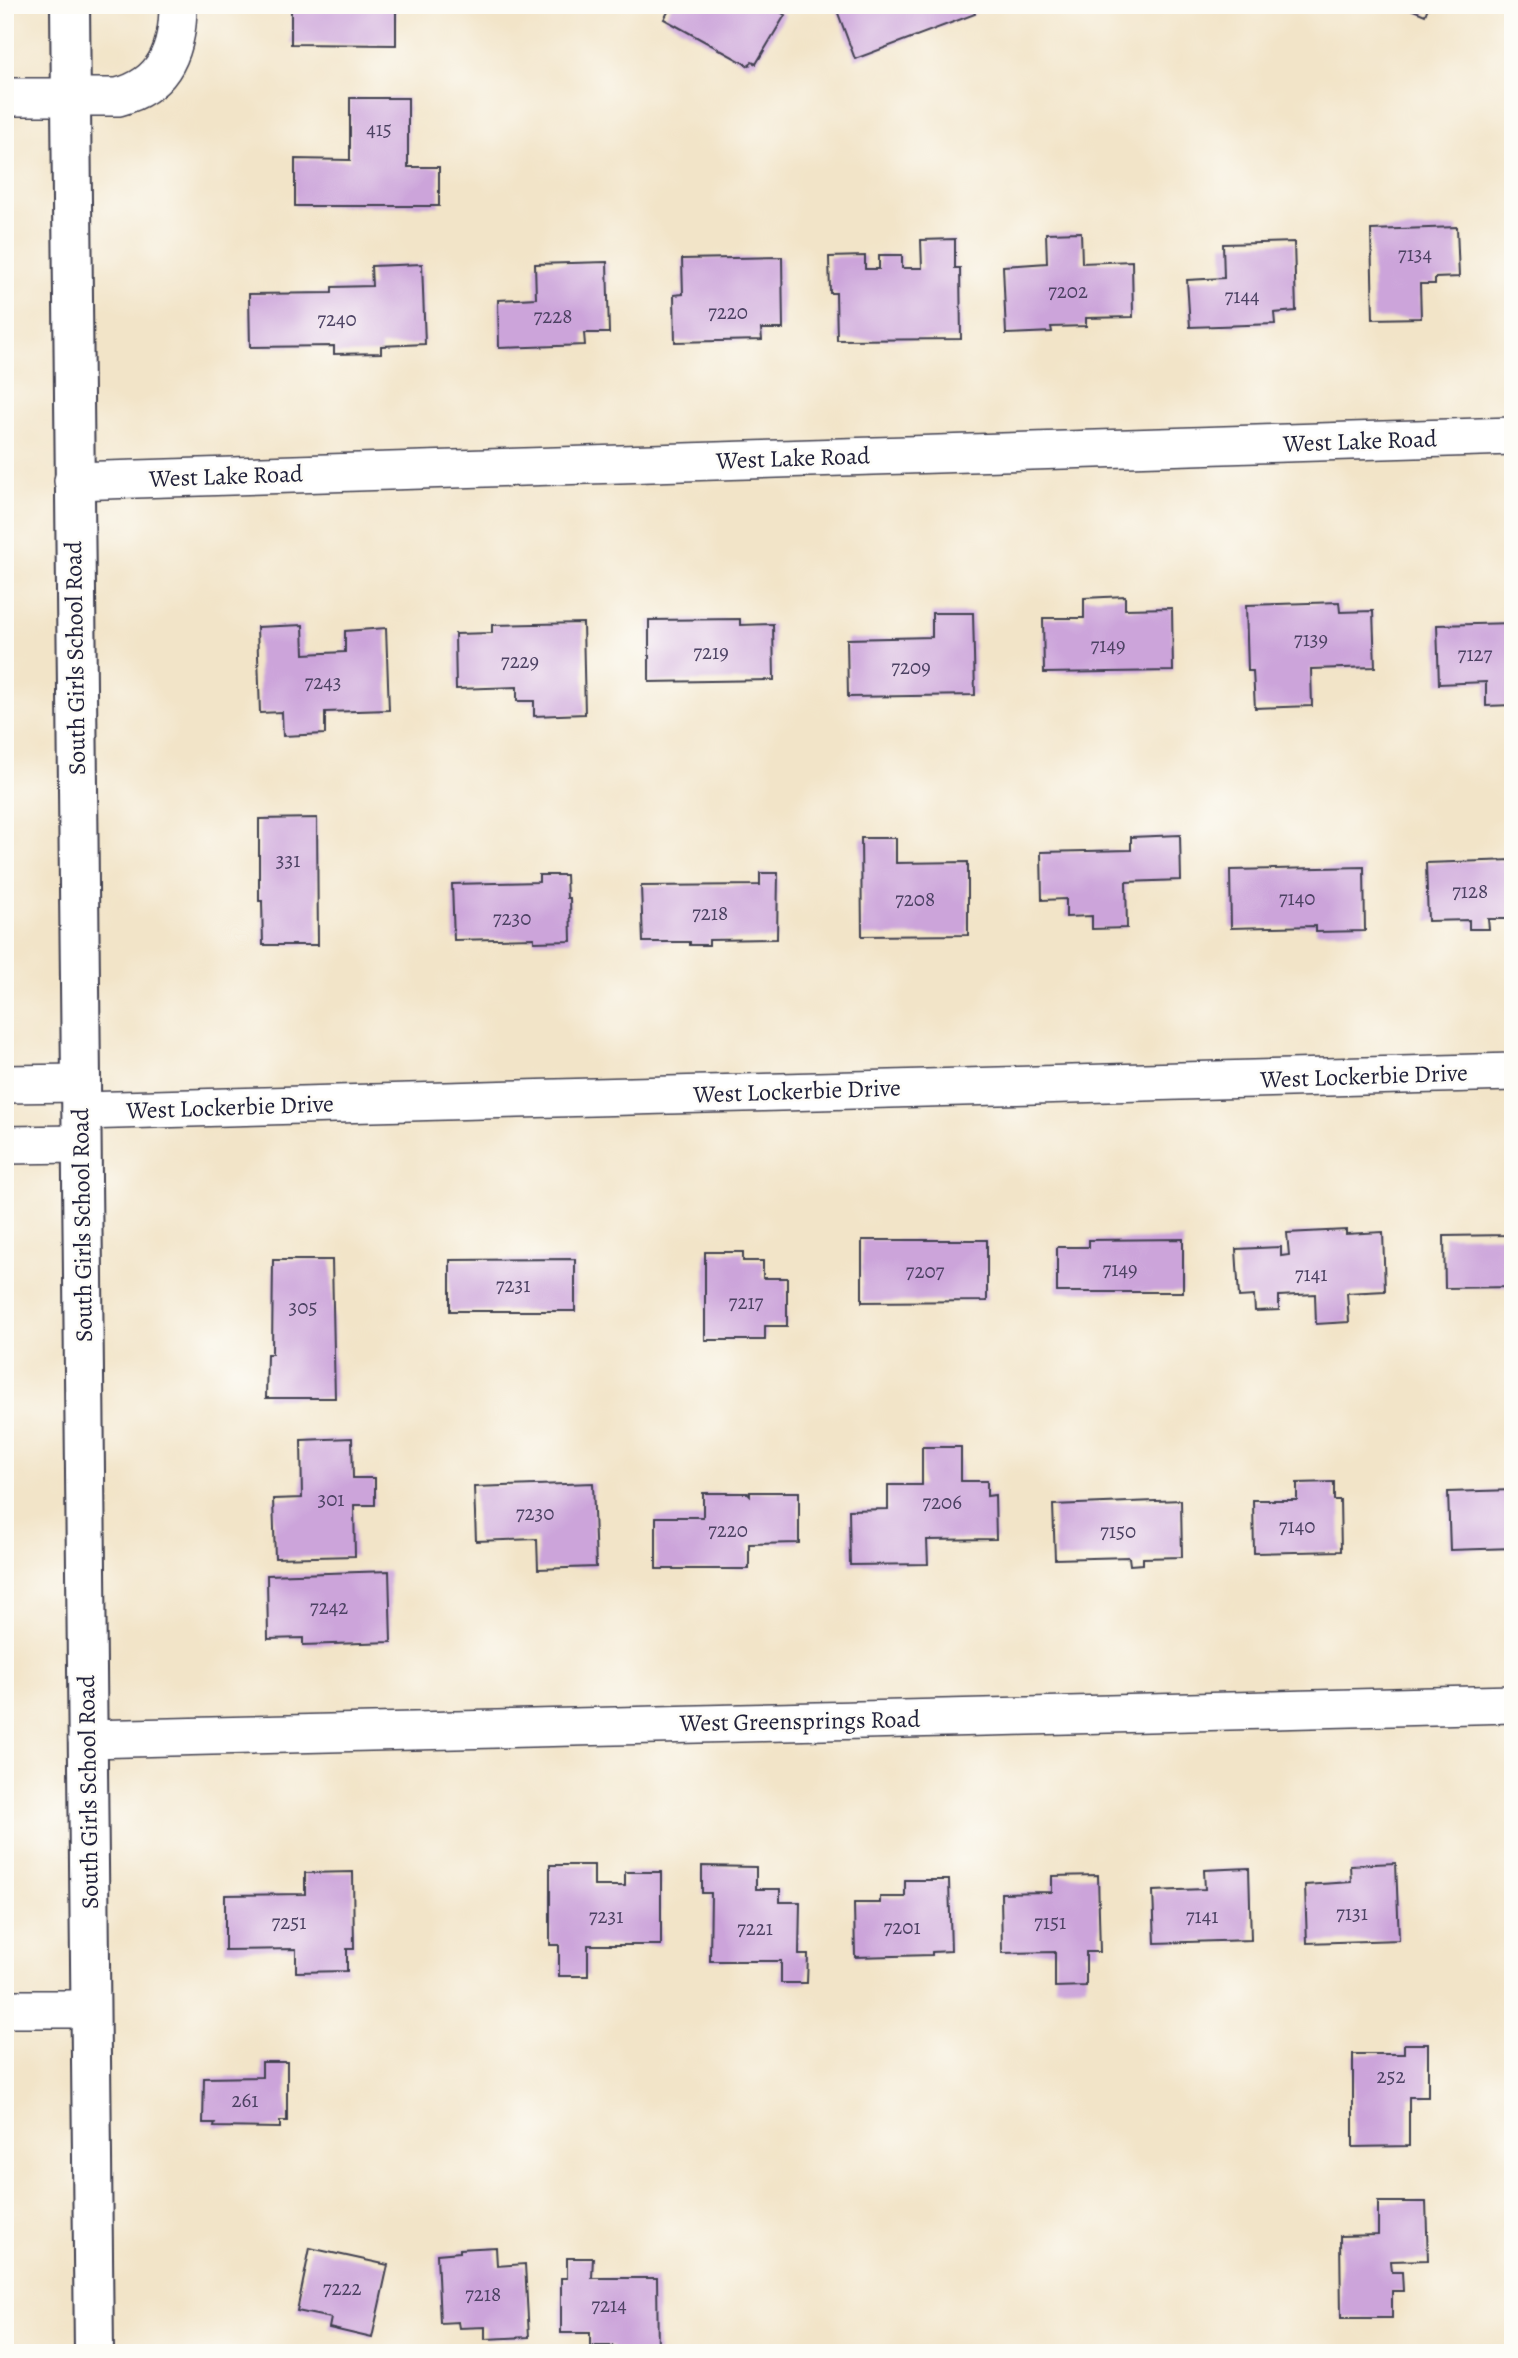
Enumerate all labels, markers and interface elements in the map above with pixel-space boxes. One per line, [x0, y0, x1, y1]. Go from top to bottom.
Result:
house number: 415 [366, 115, 392, 143]
house number: 7134 [1398, 240, 1432, 268]
house number: 7202 [1048, 277, 1088, 305]
house number: 7144 [1224, 282, 1260, 310]
house number: 7220 [708, 298, 748, 326]
house number: 7228 [534, 302, 572, 330]
house number: 7240 [317, 305, 357, 333]
street label: West Lake Road [1282, 422, 1438, 460]
street label: West Lake Road [715, 439, 871, 477]
street label: West Lake Road [148, 457, 304, 495]
street label: South Girls School Road [57, 541, 93, 775]
house number: 7139 [1294, 625, 1328, 653]
house number: 7149 [1090, 631, 1126, 659]
house number: 7219 [693, 638, 729, 666]
house number: 7127 [1458, 640, 1493, 668]
house number: 7229 [501, 647, 539, 675]
house number: 7209 [891, 653, 931, 681]
house number: 7243 [304, 668, 342, 696]
house number: 331 [276, 846, 300, 874]
house number: 7128 [1452, 877, 1488, 905]
house number: 7140 [1279, 884, 1315, 912]
house number: 7208 [895, 885, 935, 913]
house number: 7218 [692, 899, 728, 927]
house number: 7230 [493, 904, 531, 932]
street label: West Lockerbie Drive [1259, 1056, 1468, 1096]
street label: West Lockerbie Drive [692, 1071, 901, 1111]
street label: West Lockerbie Drive [125, 1087, 334, 1127]
street label: South Girls School Road [64, 1108, 100, 1342]
house number: 7149 [1102, 1255, 1138, 1283]
house number: 7207 [906, 1257, 945, 1285]
house number: 7141 [1295, 1260, 1327, 1288]
house number: 7231 [496, 1271, 530, 1299]
house number: 7217 [729, 1288, 764, 1316]
house number: 305 [289, 1293, 317, 1321]
house number: 301 [317, 1485, 345, 1513]
house number: 7206 [922, 1488, 962, 1516]
house number: 7230 [516, 1499, 554, 1527]
house number: 7140 [1279, 1512, 1315, 1540]
house number: 7220 [708, 1516, 748, 1544]
house number: 7150 [1100, 1517, 1136, 1545]
house number: 7242 [310, 1593, 348, 1621]
street label: South Girls School Road [70, 1675, 106, 1909]
street label: West Greensprings Road [678, 1703, 921, 1739]
house number: 7131 [1336, 1899, 1368, 1927]
house number: 7231 [589, 1902, 623, 1930]
house number: 7141 [1186, 1902, 1218, 1930]
house number: 7251 [271, 1908, 307, 1936]
house number: 7151 [1034, 1908, 1066, 1936]
house number: 7201 [883, 1913, 921, 1941]
house number: 7221 [737, 1914, 773, 1942]
house number: 252 [1377, 2062, 1406, 2090]
house number: 261 [232, 2086, 258, 2114]
house number: 7222 [323, 2274, 361, 2302]
house number: 7218 [465, 2280, 501, 2308]
house number: 7214 [591, 2291, 627, 2319]

